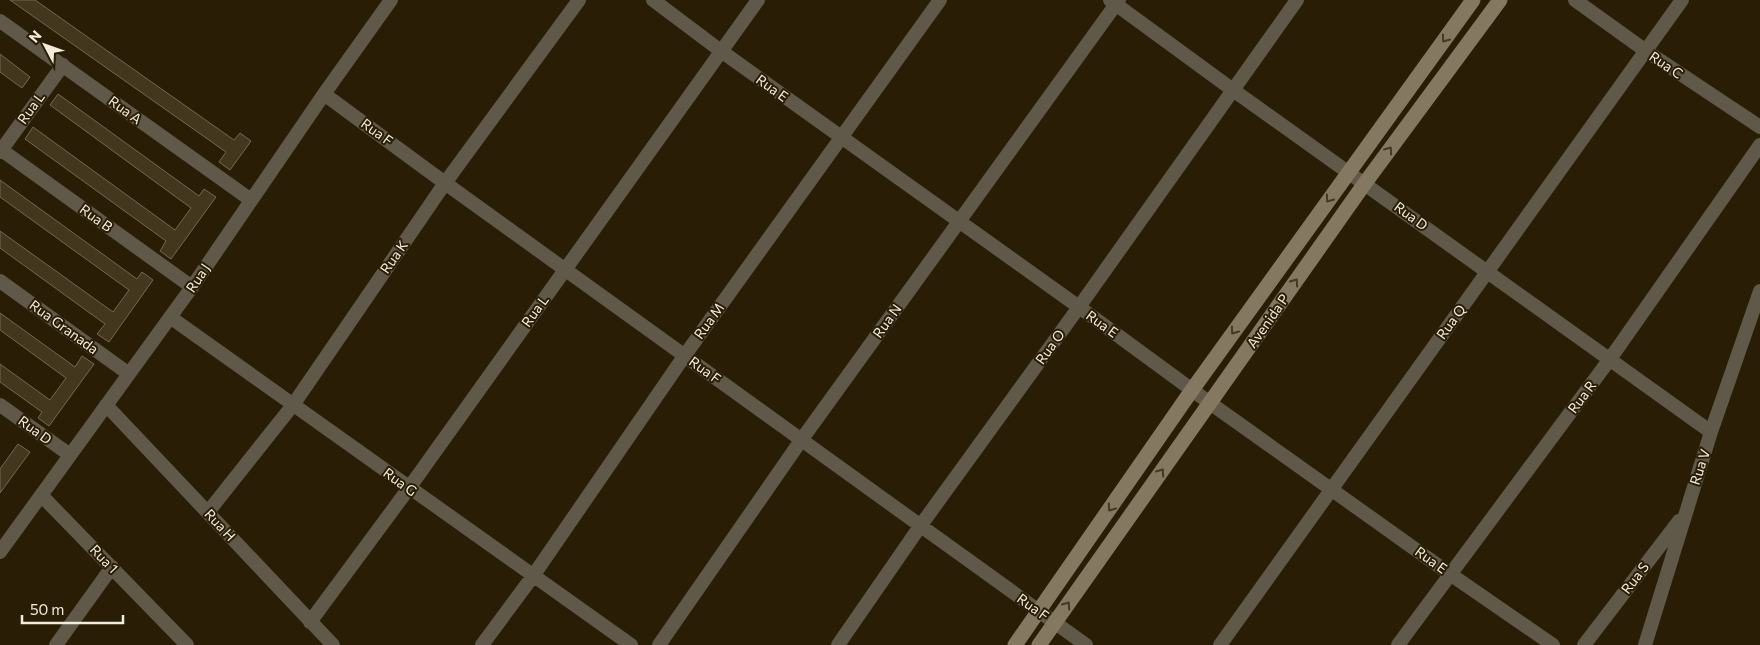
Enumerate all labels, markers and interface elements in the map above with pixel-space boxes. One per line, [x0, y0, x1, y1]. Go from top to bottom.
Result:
north arrow [20, 20, 70, 70]
text: N [25, 27, 45, 46]
one-way arrow [1441, 34, 1451, 43]
street label: Rua C [1646, 47, 1686, 82]
street label: Rua E [753, 70, 792, 105]
street label: Rua L [13, 88, 48, 127]
street label: Rua A [105, 92, 145, 127]
street label: Rua F [358, 114, 397, 149]
one-way arrow [1383, 146, 1392, 156]
one-way arrow [1326, 194, 1335, 203]
street label: Rua D [1391, 198, 1431, 233]
street label: Rua B [77, 200, 116, 235]
street label: Rua K [376, 237, 411, 277]
street label: Rua J [182, 260, 213, 295]
one-way arrow [1289, 278, 1298, 288]
street label: Avenida P [1243, 290, 1292, 351]
street label: Rua L [517, 291, 552, 330]
street label: Rua Granada [27, 296, 102, 357]
street label: Rua M [690, 299, 727, 342]
street label: Rua N [869, 300, 905, 341]
street label: Rua Q [1432, 301, 1469, 342]
street label: Rua E [1083, 306, 1122, 341]
street label: Rua O [1031, 326, 1068, 367]
one-way arrow [1231, 326, 1240, 335]
street label: Rua F [686, 352, 725, 387]
street label: Rua R [1564, 377, 1599, 416]
street label: Rua D [15, 412, 55, 447]
street label: Rua V [1686, 446, 1713, 487]
street label: Rua G [380, 464, 420, 499]
one-way arrow [1155, 468, 1164, 478]
one-way arrow [1108, 502, 1117, 511]
street label: Rua H [201, 505, 239, 544]
street label: Rua 1 [87, 541, 122, 576]
street label: Rua E [1412, 542, 1451, 577]
street label: Rua S [1617, 558, 1652, 597]
street label: Rua F [1014, 589, 1053, 624]
scale bar [22, 592, 124, 624]
text: 50 m [30, 600, 64, 618]
one-way arrow [1061, 601, 1070, 611]

